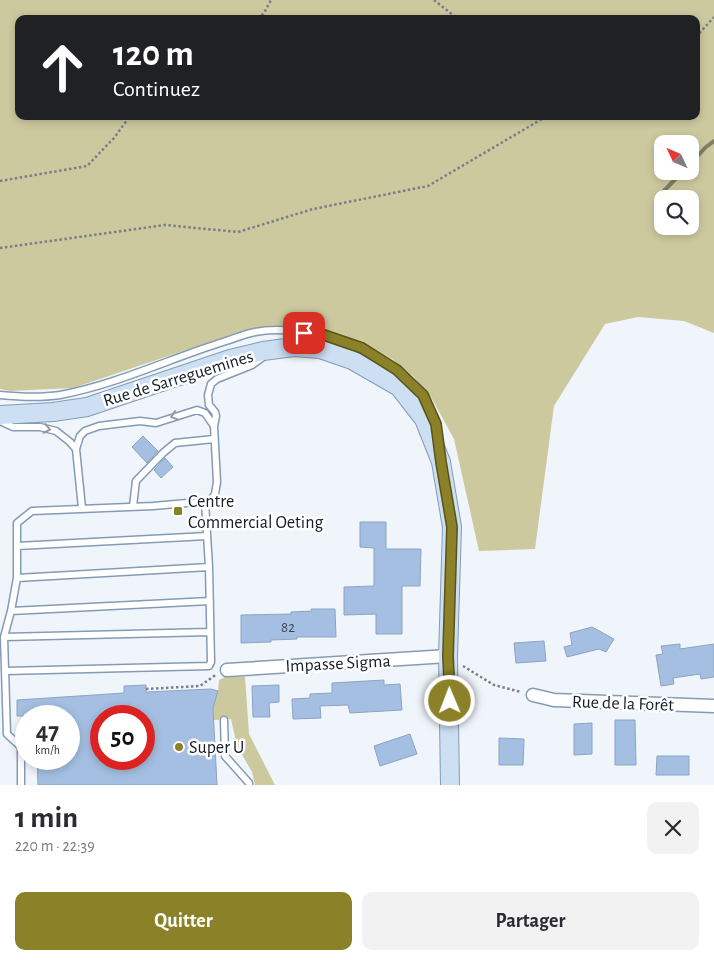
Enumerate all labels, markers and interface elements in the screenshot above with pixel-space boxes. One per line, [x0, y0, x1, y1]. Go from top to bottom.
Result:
icon: ahead [30, 35, 95, 100]
text: 120 m [113, 37, 194, 72]
text: Continuez [113, 78, 200, 100]
north arrow [654, 135, 699, 180]
map controls [654, 135, 699, 235]
button: search [654, 190, 699, 235]
pin [283, 312, 325, 354]
icon: arrive [290, 319, 318, 347]
street label: Rue de Sarreguemines [101, 348, 255, 410]
one-way arrow [170, 411, 179, 421]
one-way arrow [43, 423, 52, 434]
place label: Centre Commercial Oeting [188, 493, 324, 532]
marker: Centre Commercial Oeting [172, 505, 184, 517]
house number: 82 [281, 620, 295, 635]
street label: Impasse Sigma [285, 652, 391, 676]
position arrow [423, 674, 475, 726]
street label: Rue de la Forêt [572, 693, 675, 715]
speed limit sign: 50 [90, 705, 155, 770]
text: 47 [36, 719, 59, 744]
place label: Super U [189, 739, 244, 757]
marker: Super U [173, 741, 185, 753]
text: km/h [35, 744, 60, 756]
button: close [647, 802, 699, 854]
text: 1 min [15, 803, 78, 833]
text: 220 m · 22:39 [15, 838, 95, 854]
button: Quitter [15, 892, 352, 950]
button: Partager [362, 892, 699, 950]

